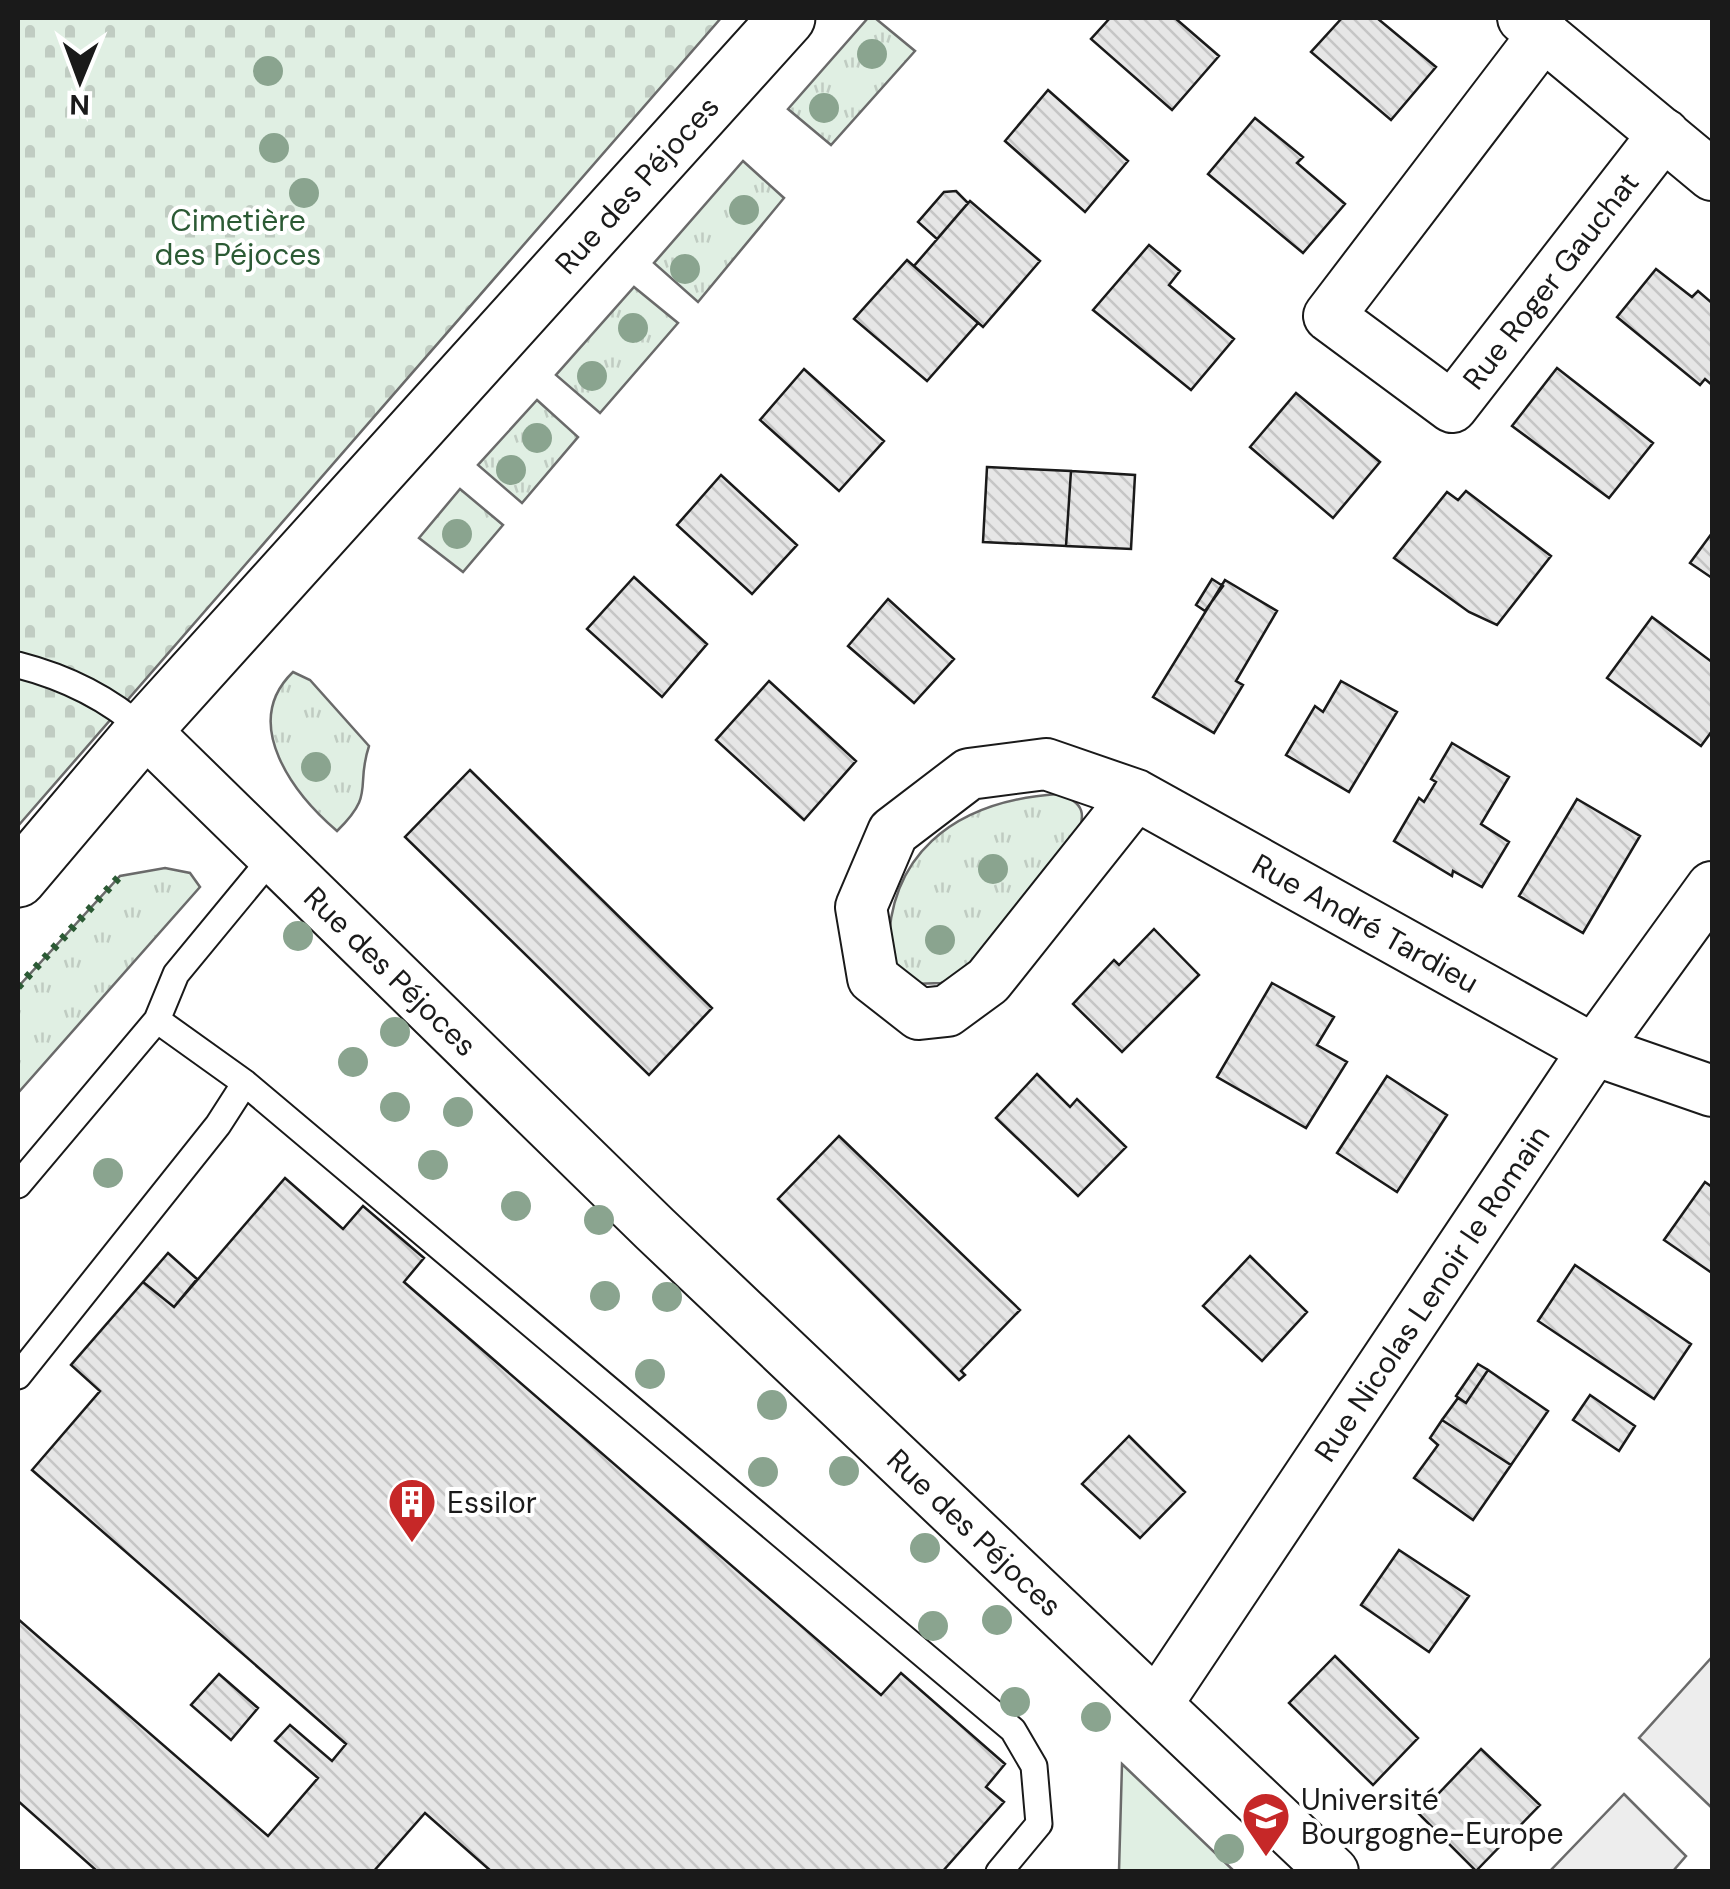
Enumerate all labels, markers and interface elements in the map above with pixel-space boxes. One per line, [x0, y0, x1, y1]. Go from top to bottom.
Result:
north arrow [30, 30, 130, 130]
text: N [69, 86, 90, 123]
street label: Rue des Péjoces [546, 87, 727, 282]
street label: Rue Roger Gauchat [1454, 164, 1647, 397]
park label: Cimetière des Péjoces [155, 201, 321, 274]
street label: Rue André Tardieu [1246, 844, 1486, 1002]
street label: Rue des Péjoces [296, 878, 486, 1064]
street label: Rue Nicolas Lenoir le Romain [1305, 1117, 1558, 1469]
street label: Rue des Péjoces [879, 1440, 1071, 1625]
building icon: Essilor [386, 1476, 438, 1544]
place label: Essilor [447, 1483, 537, 1522]
place label: Université Bourgogne-Europe [1301, 1780, 1564, 1853]
school or university icon: Université Bourgogne-Europe [1240, 1790, 1292, 1858]

